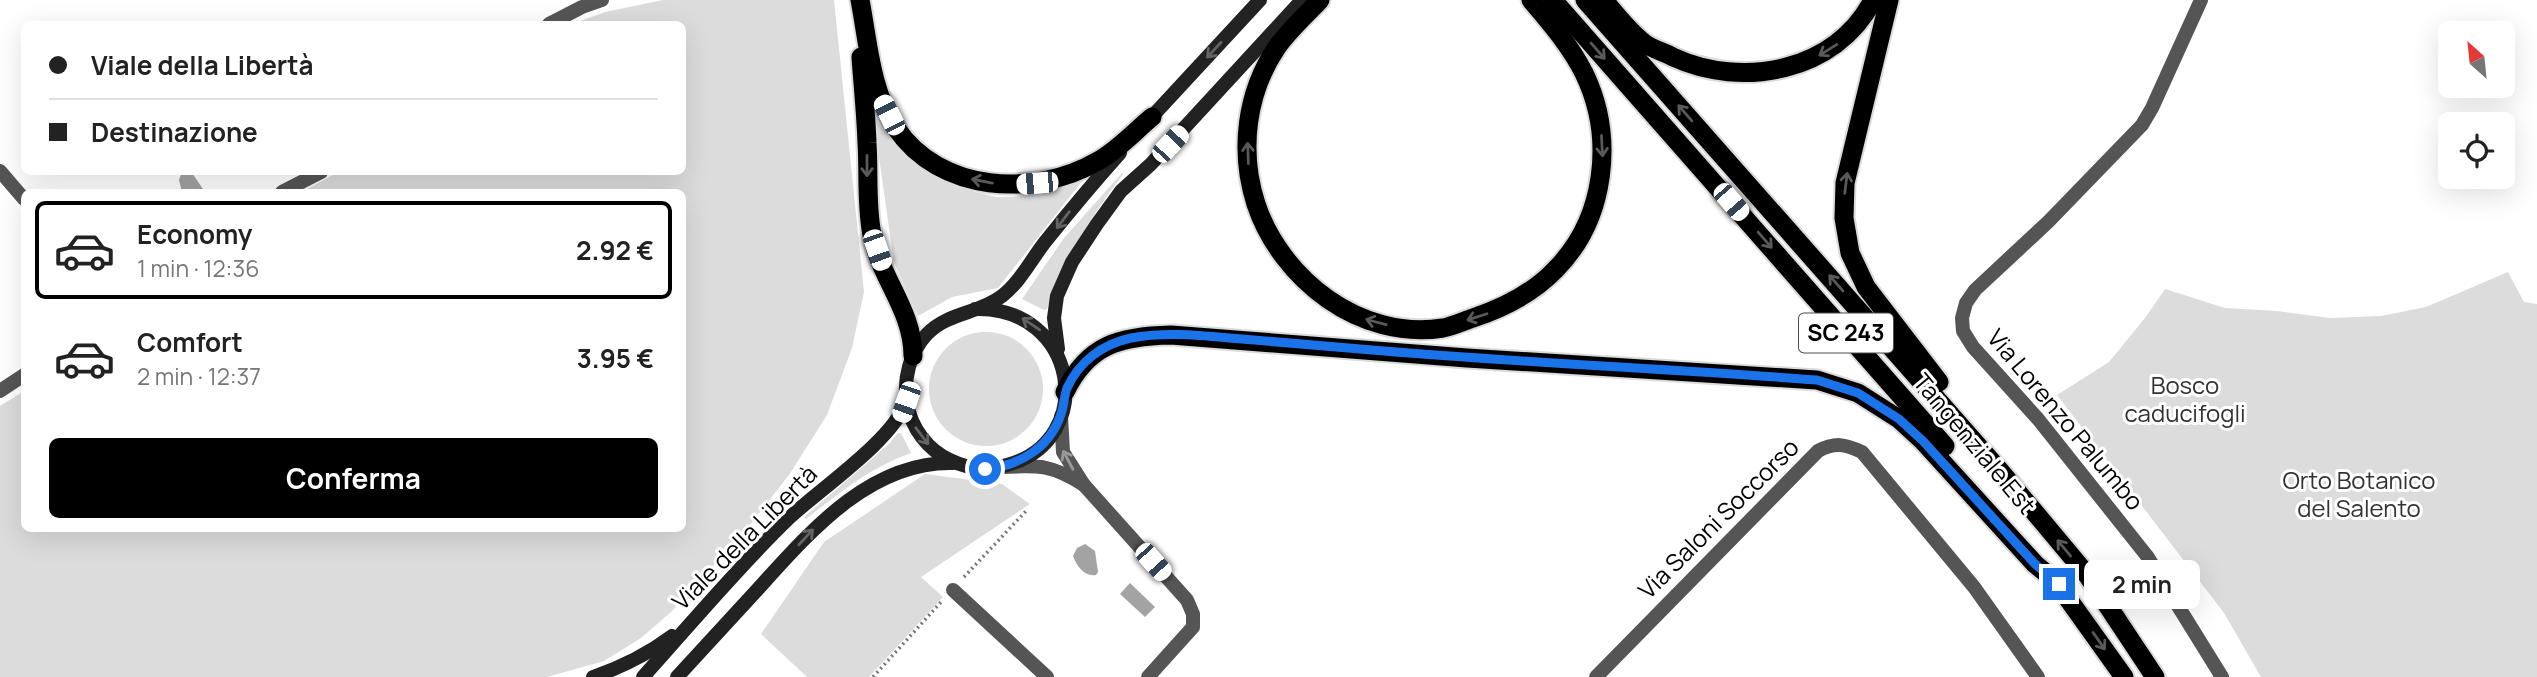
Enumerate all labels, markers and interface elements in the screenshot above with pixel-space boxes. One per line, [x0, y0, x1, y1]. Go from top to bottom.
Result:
north arrow [2438, 21, 2515, 98]
map controls [2438, 21, 2515, 189]
one-way arrow [1206, 41, 1222, 59]
one-way arrow [1590, 42, 1606, 60]
one-way arrow [1818, 43, 1838, 57]
text: Viale della Libertà [91, 47, 313, 83]
car [871, 92, 908, 138]
one-way arrow [1677, 104, 1693, 122]
button: locate [2438, 112, 2515, 189]
text: Destinazione [91, 114, 258, 150]
car [1148, 121, 1193, 167]
one-way arrow [1595, 135, 1608, 158]
one-way arrow [1241, 142, 1254, 165]
one-way arrow [861, 154, 874, 177]
car [1016, 171, 1059, 195]
one-way arrow [1840, 172, 1853, 195]
one-way arrow [971, 174, 994, 188]
car [1710, 179, 1753, 225]
one-way arrow [1056, 210, 1070, 229]
text: Economy [137, 216, 252, 252]
icon: car [53, 219, 116, 282]
car [861, 227, 894, 273]
one-way arrow [1757, 231, 1773, 249]
text: 2.92 € [576, 232, 654, 268]
text: 1 min · 12:36 [137, 252, 259, 284]
one-way arrow [1828, 275, 1844, 293]
one-way arrow [1466, 311, 1488, 324]
one-way arrow [1366, 314, 1388, 327]
road number: SC 243 [1799, 314, 1893, 352]
one-way arrow [1022, 317, 1041, 331]
street label: Via Lorenzo Palumbo [1981, 321, 2152, 517]
text: Comfort [137, 324, 243, 360]
icon: car [53, 327, 116, 390]
text: 3.95 € [577, 340, 654, 376]
text: 2 min · 12:37 [137, 360, 261, 392]
street label: Tangenziale Est [1906, 366, 2044, 520]
park label: Bosco caducifogli [2124, 368, 2246, 429]
car [890, 379, 923, 425]
one-way arrow [915, 426, 929, 445]
street label: Via Saloni Soccorso [1630, 430, 1805, 605]
button: Conferma [49, 438, 658, 518]
one-way arrow [1061, 451, 1075, 471]
route start [969, 453, 1001, 485]
street label: Viale della Libertà [664, 457, 824, 617]
park label: Orto Botanico del Salento [2283, 463, 2435, 524]
one-way arrow [798, 529, 815, 546]
car [1132, 539, 1175, 585]
one-way arrow [2057, 540, 2072, 558]
callout: 2 min [2084, 560, 2199, 608]
route end [2043, 568, 2075, 600]
text: 2 min [2112, 568, 2172, 600]
one-way arrow [2091, 631, 2106, 650]

